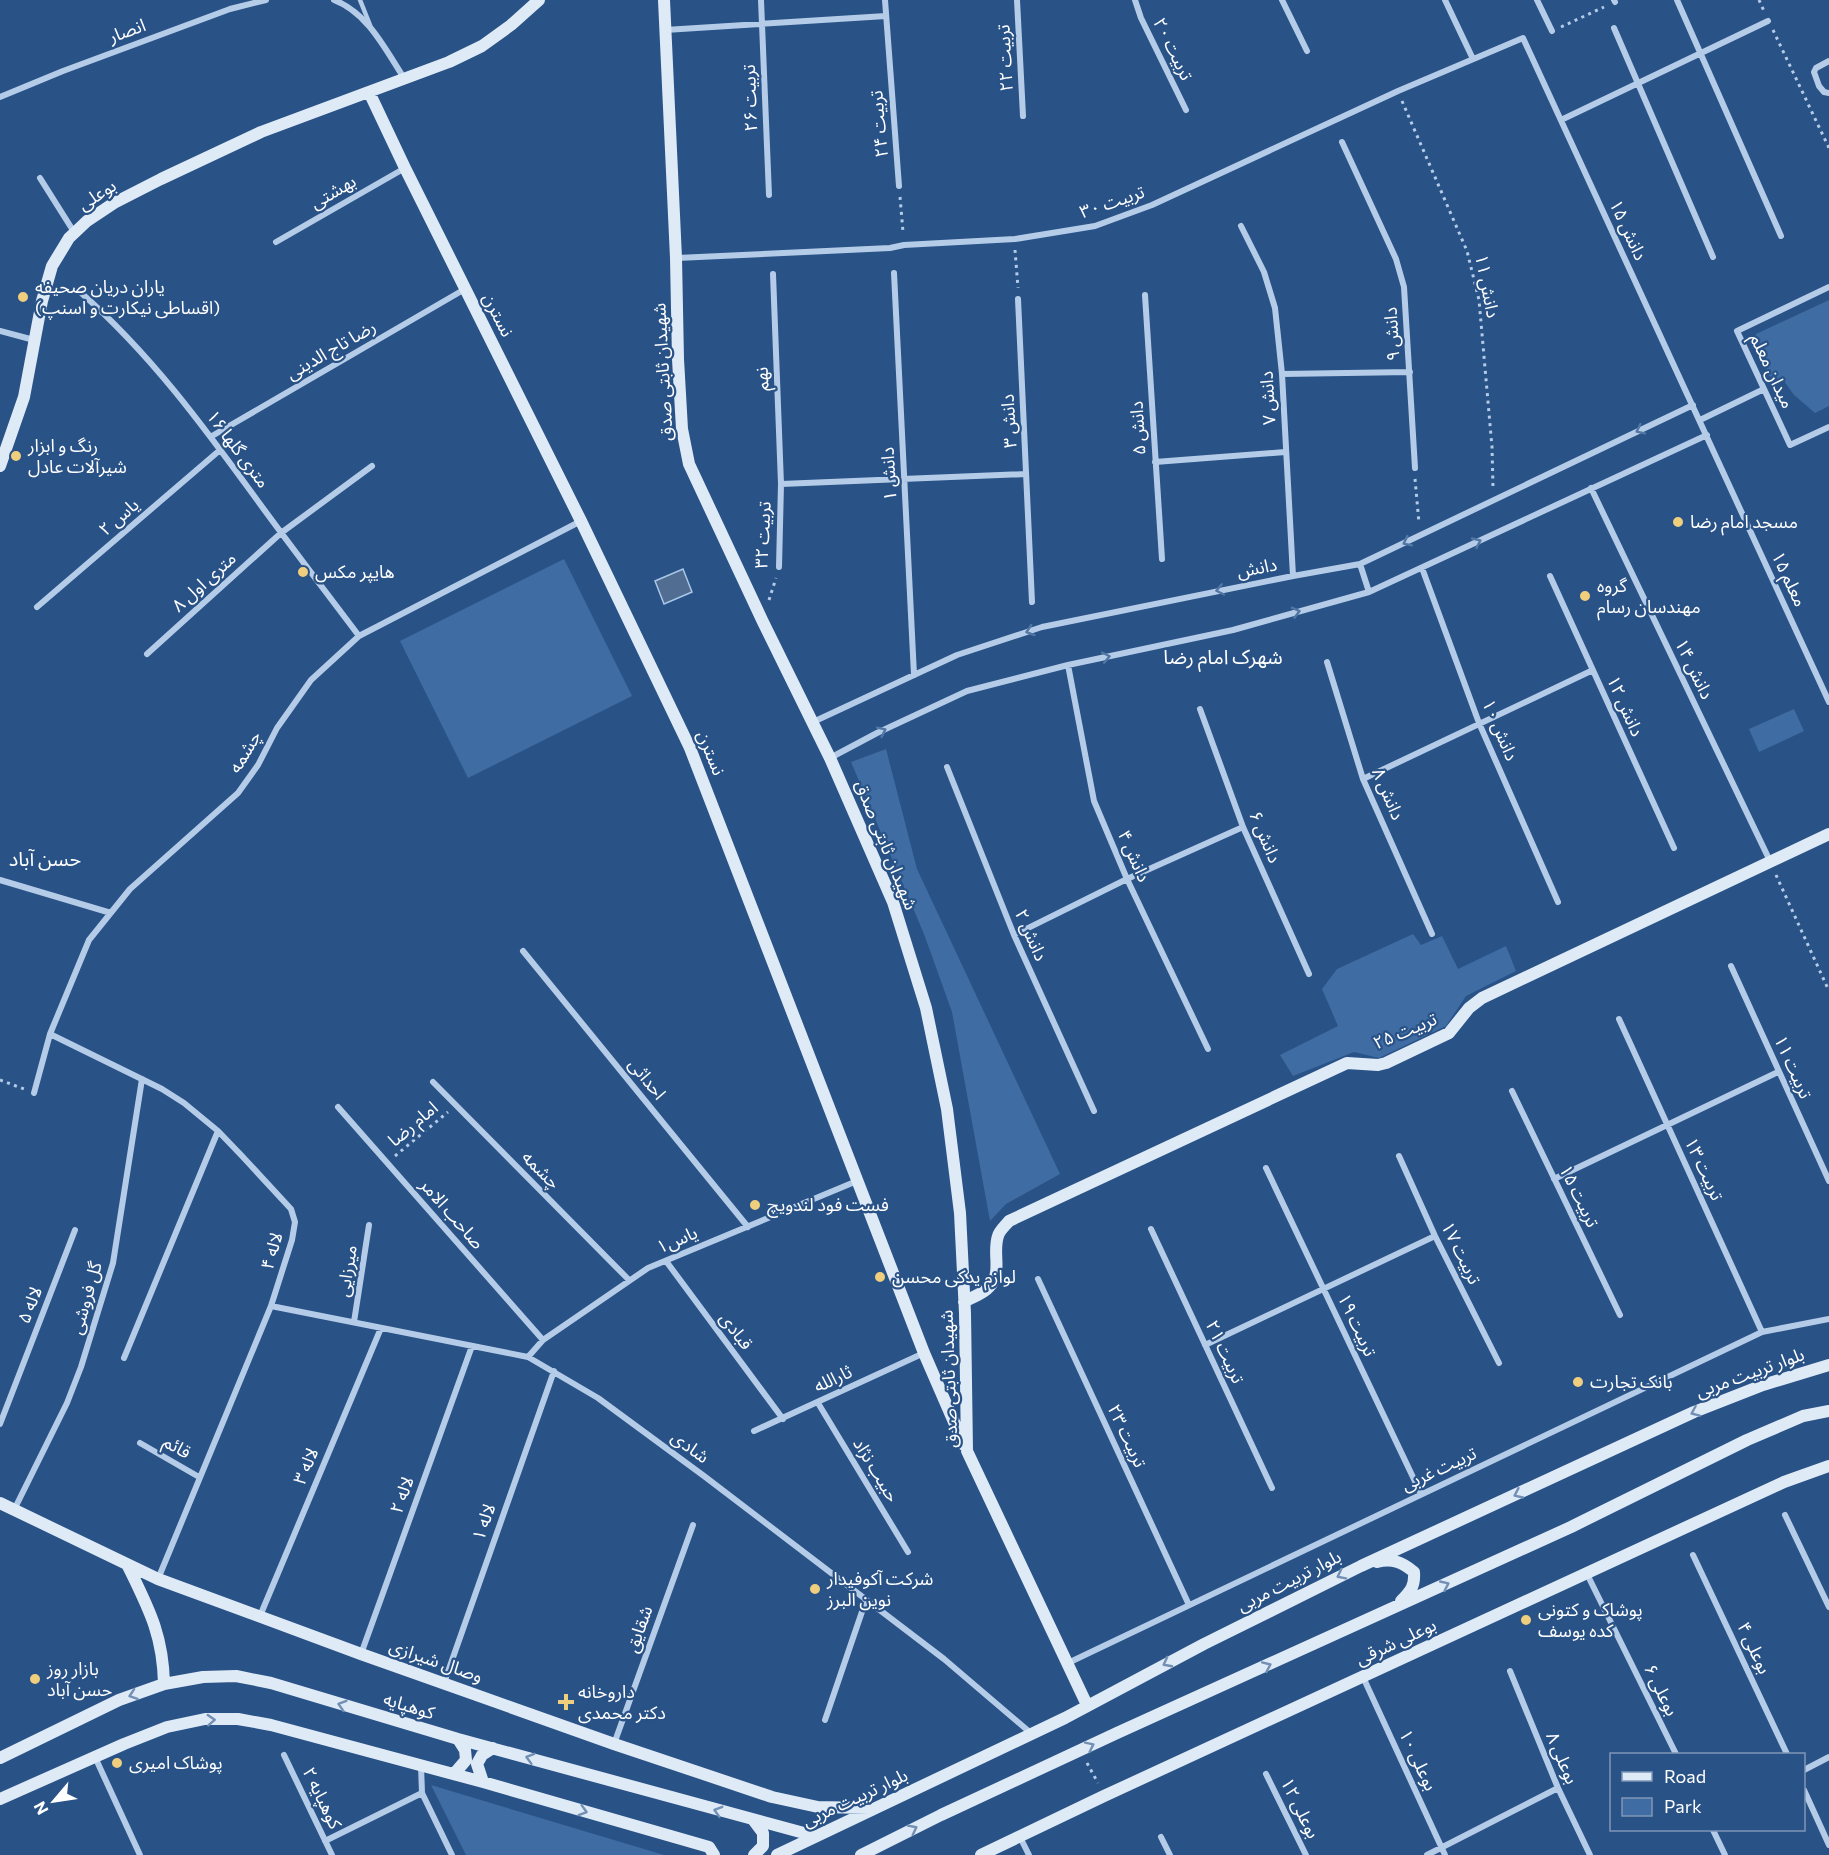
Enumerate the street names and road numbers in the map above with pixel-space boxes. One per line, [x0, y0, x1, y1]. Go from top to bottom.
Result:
street label: انصار [104, 13, 149, 48]
street label: تربیت ۲۰ [1148, 14, 1199, 84]
street label: تربیت ۲۲ [991, 24, 1018, 92]
street label: تربیت ۲۶ [737, 64, 762, 132]
street label: تربیت ۲۴ [864, 90, 893, 159]
street label: بهشتی [306, 169, 360, 214]
street label: بوعلی [73, 174, 120, 215]
street label: تربیت ۳۰ [1076, 180, 1147, 223]
street label: دانش ۱۵ [1604, 196, 1653, 264]
street label: دانش ۱۱ [1470, 252, 1505, 320]
street label: نسترن [478, 289, 519, 341]
street label: شهیدان ثابتی صدق [647, 302, 678, 442]
street label: دانش ۹ [1379, 306, 1404, 362]
street label: رضا تاج الدینی [282, 315, 381, 386]
street label: میدان معلم [1743, 330, 1800, 413]
street label: نهم [750, 367, 775, 391]
street label: دانش ۷ [1255, 370, 1280, 426]
street label: دانش ۳ [996, 393, 1021, 449]
street label: دانش ۵ [1125, 400, 1150, 456]
street label: ۱۶ متری گلها [202, 405, 275, 492]
street label: دانش ۱ [876, 446, 901, 502]
street label: یاس ۲ [94, 493, 144, 540]
street label: تربیت ۳۲ [749, 501, 776, 569]
street label: ۸ متری اول [167, 547, 241, 617]
street label: معلم ۱۵ [1765, 547, 1812, 611]
street label: دانش [1235, 552, 1279, 583]
street label: دانش ۱۴ [1670, 635, 1719, 703]
street label: دانش ۱۲ [1602, 672, 1649, 740]
street label: دانش ۱۰ [1477, 696, 1524, 764]
street label: چشمه [223, 727, 266, 777]
street label: نسترن [692, 727, 731, 779]
street label: دانش ۸ [1367, 764, 1410, 823]
street label: شهیدان ثابتی صدق [850, 776, 923, 913]
street label: دانش ۶ [1244, 807, 1287, 866]
street label: دانش ۴ [1113, 826, 1156, 885]
street label: دانش ۲ [1010, 905, 1053, 964]
street label: تربیت ۲۵ [1369, 1007, 1440, 1054]
street label: تربیت ۱۱ [1769, 1031, 1818, 1102]
street label: احداثی [624, 1053, 671, 1104]
street label: امام رضا [383, 1096, 444, 1154]
street label: تربیت ۱۳ [1680, 1133, 1729, 1204]
street label: چشمه [517, 1146, 565, 1194]
street label: تربیت ۱۵ [1554, 1161, 1605, 1231]
street label: صاحب الامر [415, 1173, 489, 1254]
street label: تربیت ۱۷ [1436, 1218, 1487, 1288]
street label: یاس۱ [653, 1221, 701, 1258]
street label: لاله ۴ [255, 1230, 287, 1272]
street label: میرزایی [331, 1243, 362, 1299]
street label: گل فروشی [64, 1258, 107, 1337]
street label: لاله ۵ [12, 1283, 46, 1326]
street label: تربیت ۱۹ [1333, 1289, 1382, 1360]
street label: قبادی [715, 1307, 758, 1354]
street label: شهیدان ثابتی صدق [935, 1310, 962, 1448]
street label: تربیت ۲۱ [1201, 1316, 1250, 1387]
street label: بلوار تربیت مربی [1692, 1342, 1807, 1403]
street label: ثارالله [810, 1360, 856, 1397]
street label: تربیت ۲۳ [1103, 1400, 1152, 1471]
street label: شادی [667, 1425, 714, 1468]
street label: قائم [158, 1430, 195, 1465]
street label: حبیب نژاد [848, 1433, 905, 1506]
street label: تربیت غربی [1397, 1441, 1480, 1496]
street label: لاله ۳ [288, 1444, 323, 1487]
street label: لاله ۲ [384, 1473, 418, 1516]
street label: لاله ۱ [467, 1500, 500, 1543]
street label: بلوار تربیت مربی [1233, 1544, 1345, 1617]
street label: شقایق [619, 1602, 658, 1655]
street label: بوعلی شرقی [1352, 1613, 1440, 1670]
street label: بوعلی ۴ [1732, 1618, 1776, 1677]
street label: وصال شیرازی [386, 1634, 486, 1687]
street label: بوعلی ۶ [1639, 1660, 1684, 1719]
street label: کوهپایه [381, 1687, 438, 1724]
street label: بوعلی ۱۰ [1394, 1725, 1443, 1794]
street label: بوعلی ۸ [1541, 1728, 1584, 1788]
street label: کوهپایه ۲ [298, 1763, 348, 1833]
street label: بلوار تربیت مربی [798, 1763, 911, 1832]
street label: بوعلی ۱۲ [1276, 1773, 1325, 1842]

